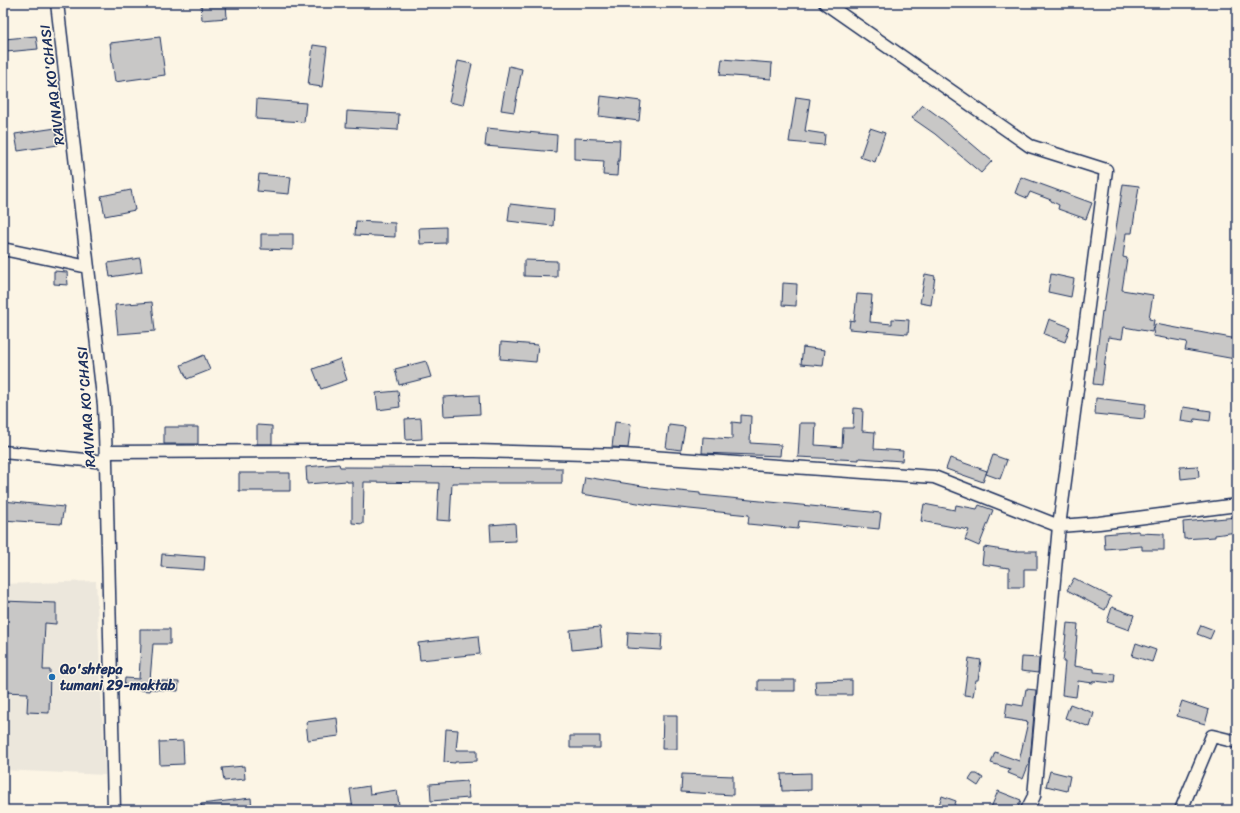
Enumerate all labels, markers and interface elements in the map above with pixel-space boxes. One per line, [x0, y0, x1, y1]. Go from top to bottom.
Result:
street label: RAVNAQ KO'CHASI [33, 23, 72, 147]
street label: RAVNAQ KO'CHASI [70, 345, 103, 468]
place label: Qo'shtepa tumani 29-maktab [59, 657, 176, 698]
marker: Qo'shtepa tumani 29-maktab [47, 672, 57, 682]

